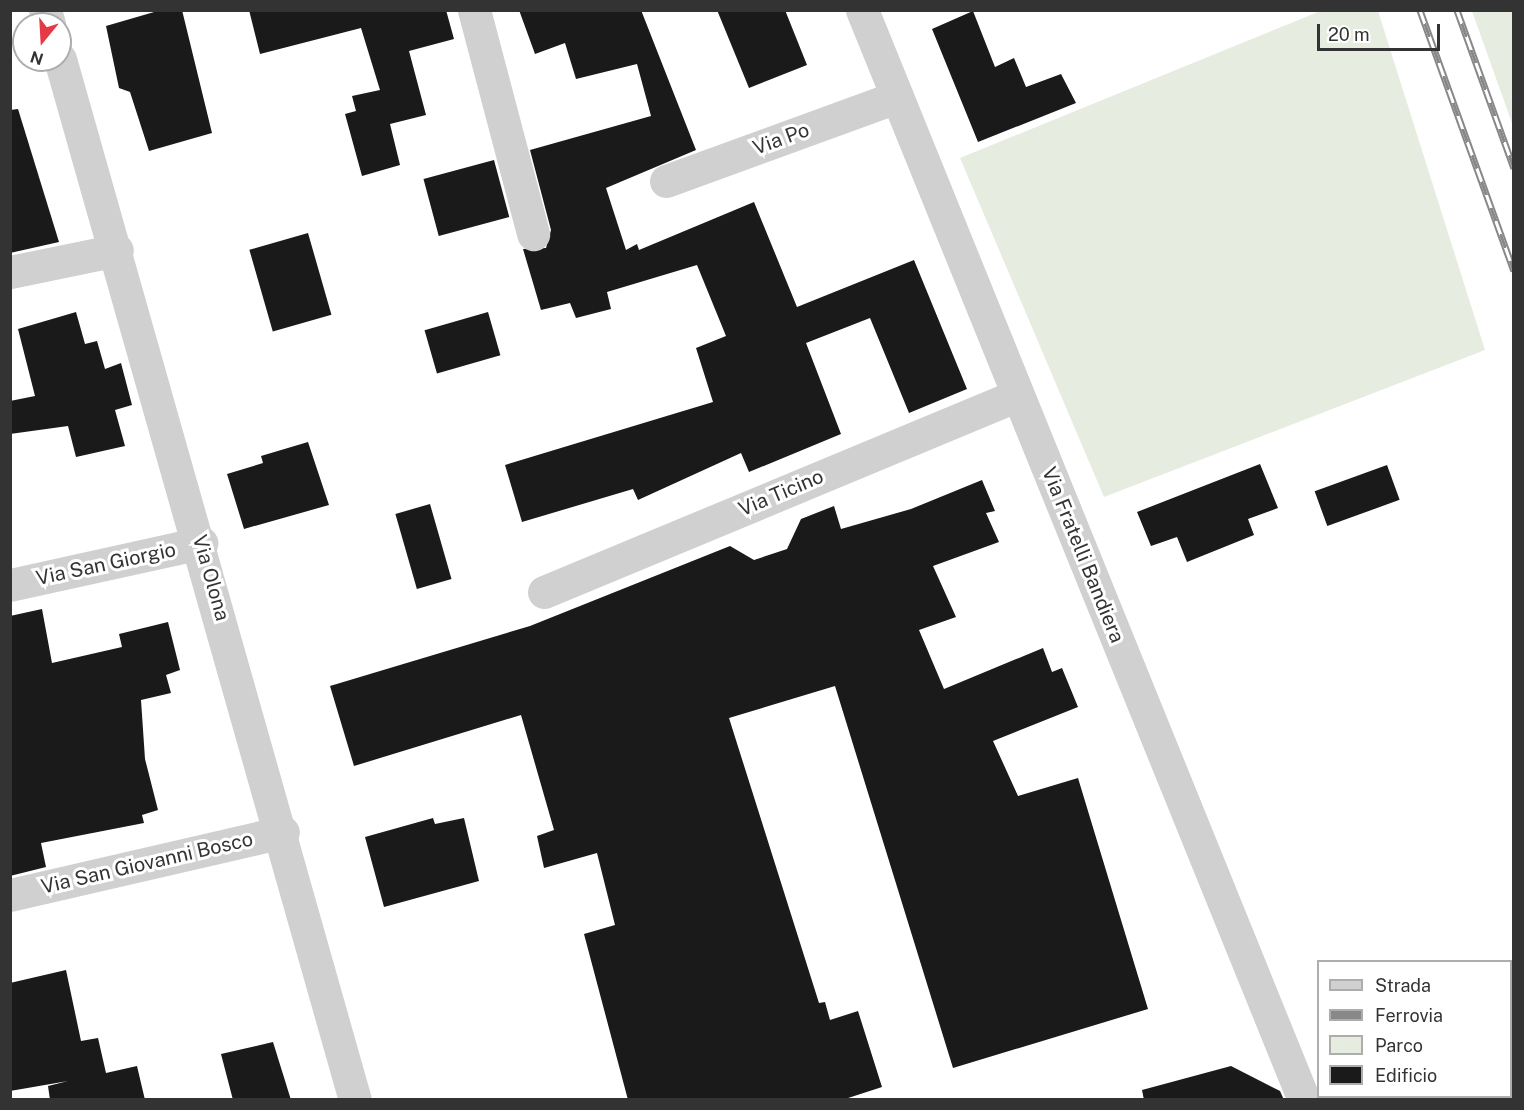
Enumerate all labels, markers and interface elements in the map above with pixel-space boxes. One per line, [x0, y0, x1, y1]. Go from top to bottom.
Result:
north arrow [12, 12, 72, 72]
scale bar [1320, 12, 1443, 50]
text: 20 m [1328, 24, 1370, 45]
text: N [28, 47, 46, 69]
street label: Via Po [750, 118, 812, 160]
street label: Via Ticino [735, 464, 827, 522]
street label: Via Fratelli Bandiera [1037, 464, 1129, 646]
street label: Via Olona [187, 532, 235, 624]
street label: Via San Giorgio [34, 537, 178, 591]
street label: Via San Giovanni Bosco [39, 827, 255, 899]
legend [1317, 960, 1512, 1098]
text: Strada [1375, 975, 1431, 996]
text: Ferrovia [1375, 1005, 1443, 1026]
text: Parco [1375, 1035, 1423, 1056]
text: Edificio [1375, 1065, 1437, 1086]

